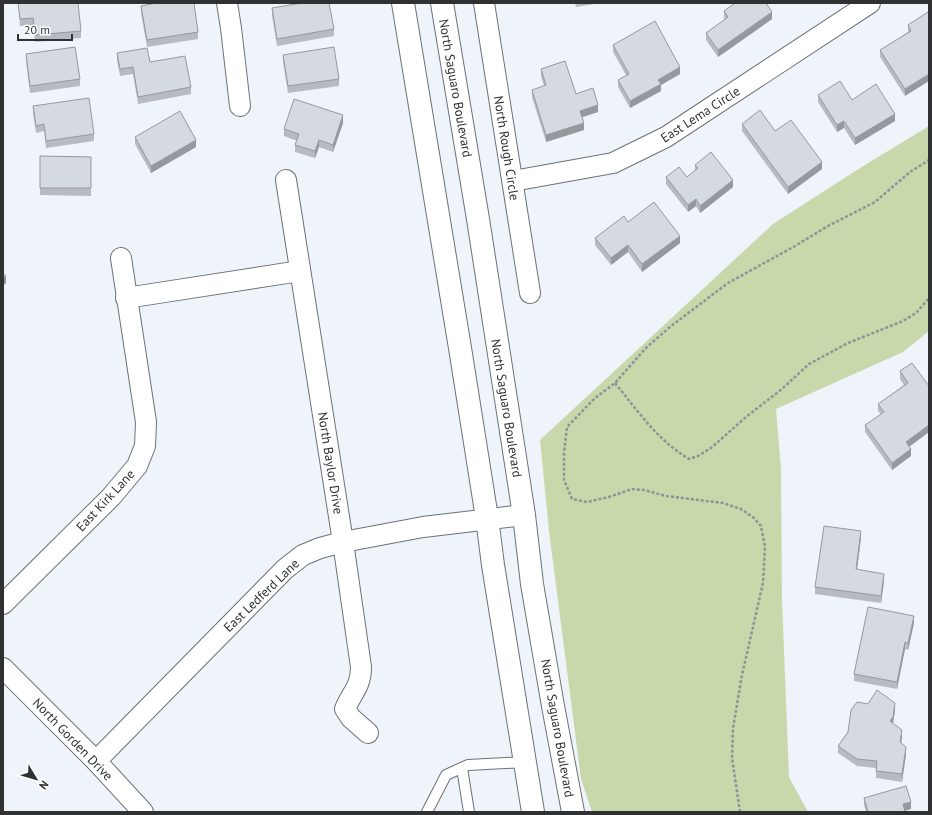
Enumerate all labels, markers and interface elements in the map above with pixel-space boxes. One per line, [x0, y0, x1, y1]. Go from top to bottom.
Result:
scale bar [18, 16, 72, 42]
street label: North Saguaro Boulevard [435, 18, 476, 158]
text: 20 m [24, 22, 50, 37]
street label: East Lema Circle [657, 82, 743, 146]
street label: North Rough Circle [490, 95, 523, 202]
street label: North Saguaro Boulevard [487, 338, 526, 479]
street label: North Baylor Drive [314, 411, 347, 515]
street label: East Kirk Lane [72, 466, 138, 535]
street label: East Ledferd Lane [220, 555, 303, 636]
street label: North Saguaro Boulevard [537, 658, 578, 798]
street label: North Gorden Drive [29, 695, 116, 784]
north arrow [16, 759, 56, 799]
text: N [36, 778, 52, 792]

